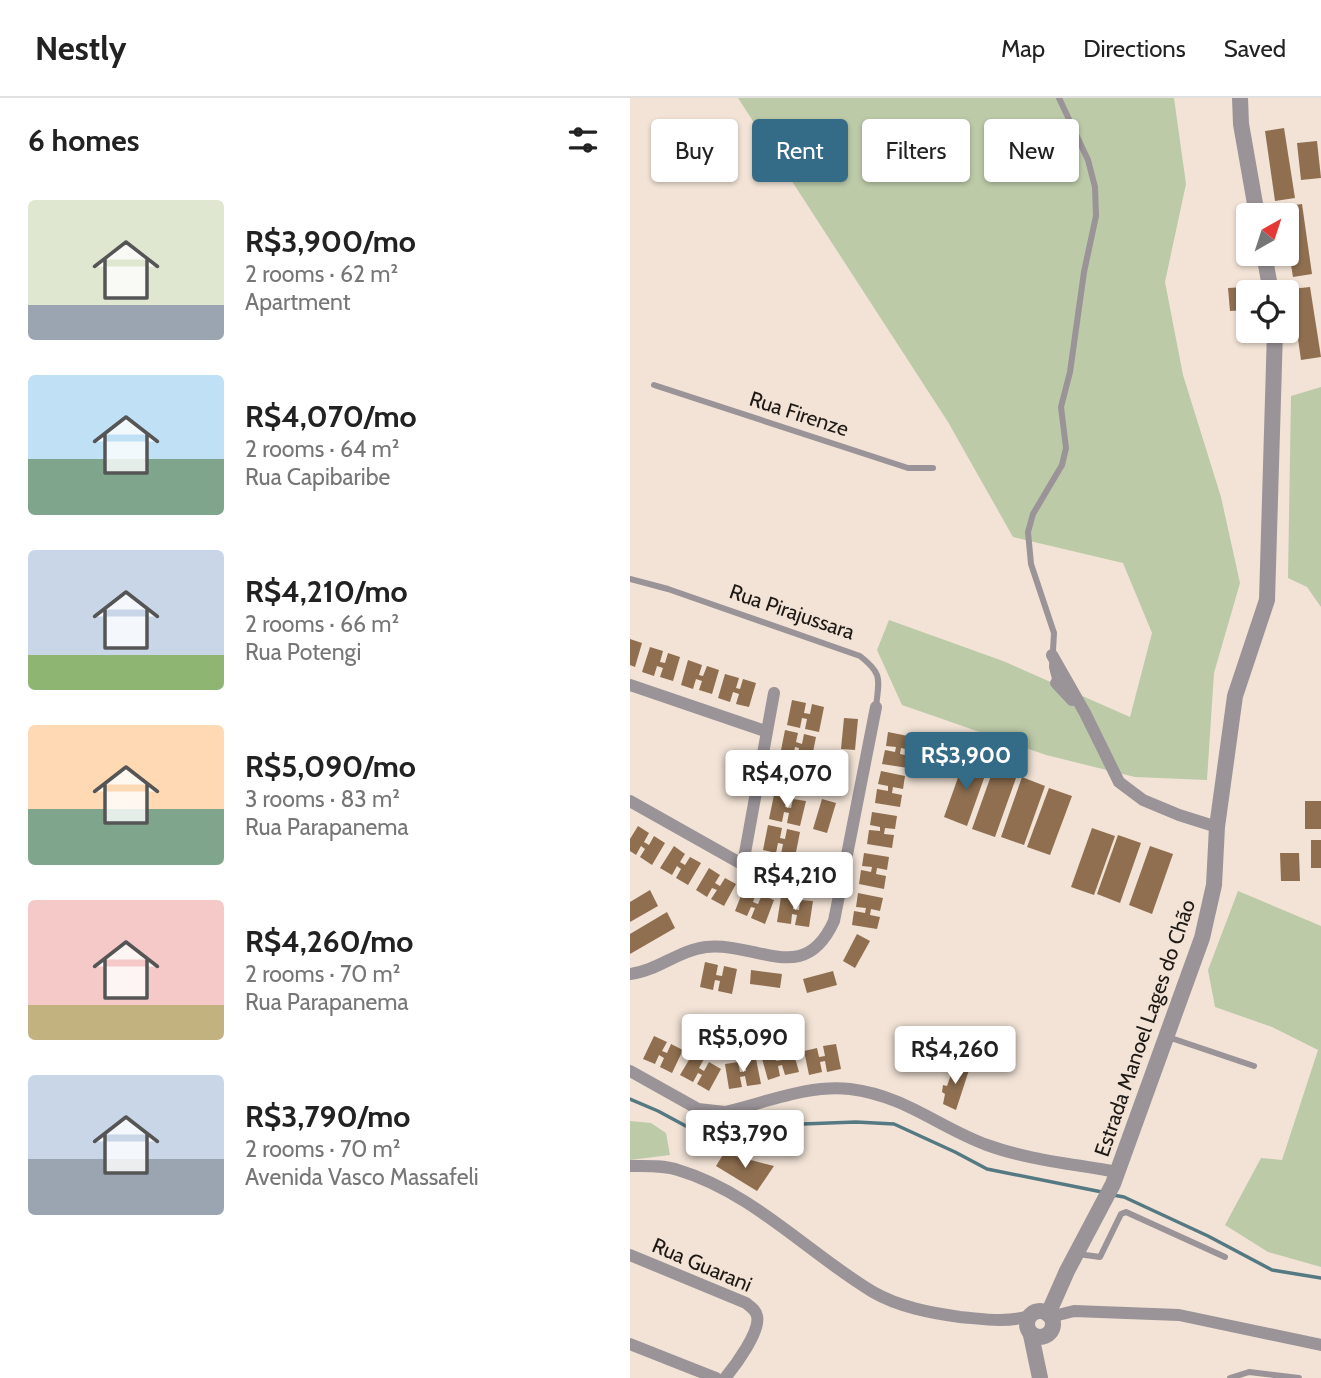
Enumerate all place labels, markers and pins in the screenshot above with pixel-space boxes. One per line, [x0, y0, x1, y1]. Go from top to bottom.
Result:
pin: R$3,900 [901, 732, 1031, 792]
pin: R$4,070 [722, 750, 852, 810]
pin: R$4,210 [730, 852, 860, 912]
pin: R$5,090 [678, 1014, 808, 1074]
pin: R$4,260 [890, 1026, 1020, 1086]
pin: R$3,790 [680, 1110, 810, 1170]

